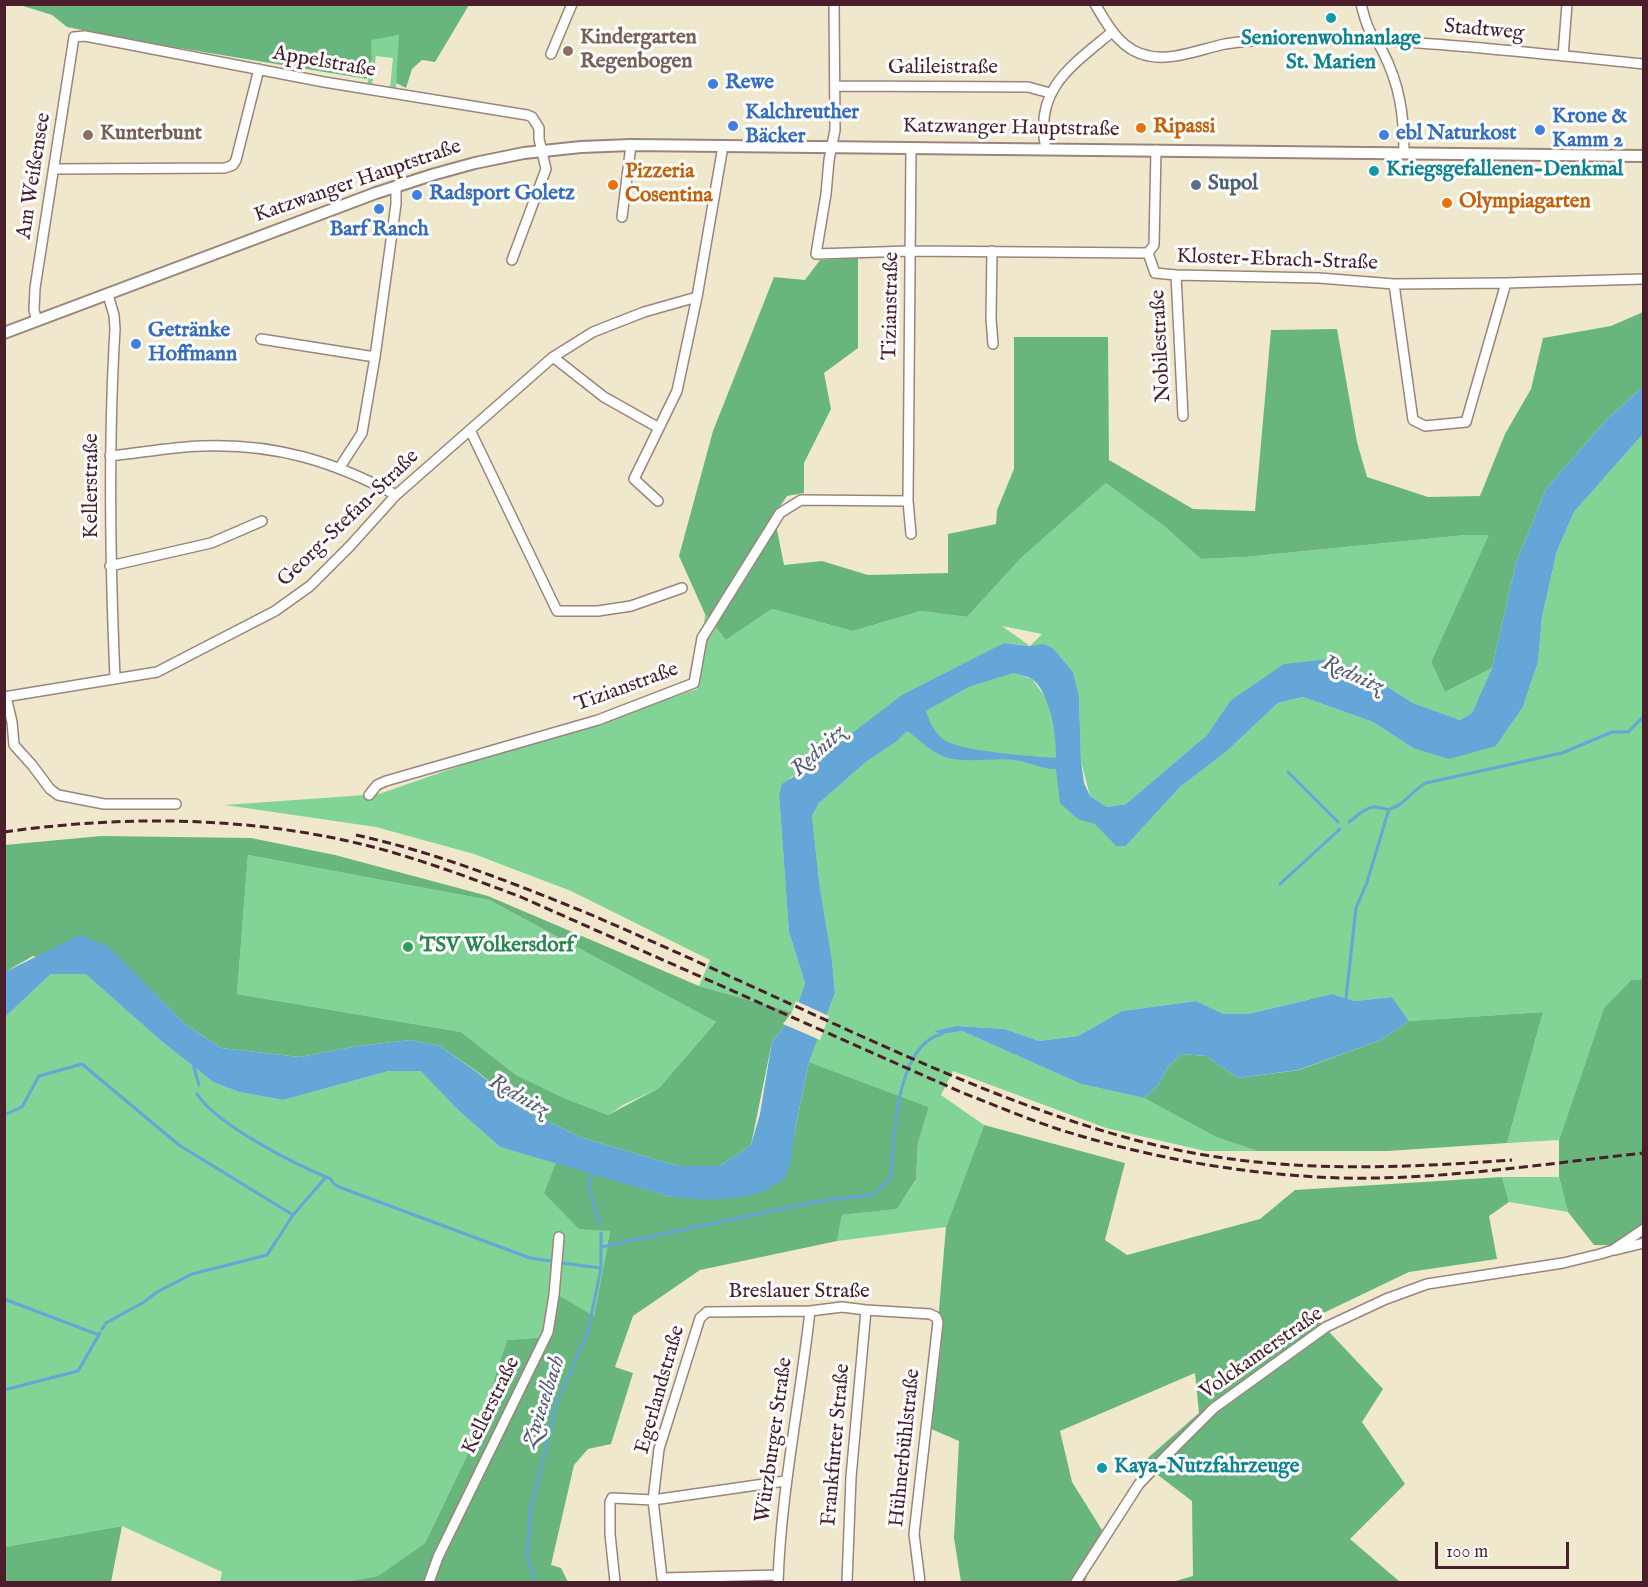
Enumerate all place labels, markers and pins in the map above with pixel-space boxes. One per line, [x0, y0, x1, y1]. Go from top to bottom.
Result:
marker: Seniorenwohnanlage St. Marien [1324, 11, 1338, 25]
place label: Kindergarten Regenbogen [580, 26, 697, 76]
place label: Seniorenwohnanlage St. Marien [1241, 27, 1421, 77]
marker: Kindergarten Regenbogen [561, 44, 575, 58]
place label: Rewe [725, 71, 774, 97]
marker: Rewe [706, 77, 720, 91]
place label: Kalchreuther Bäcker [745, 101, 859, 151]
place label: Krone & Kamm 2 [1552, 105, 1627, 155]
place label: Ripassi [1153, 115, 1215, 141]
marker: Kalchreuther Bäcker [726, 119, 740, 133]
marker: Ripassi [1134, 121, 1148, 135]
place label: Kunterbunt [100, 122, 202, 148]
place label: ebl Naturkost [1396, 122, 1516, 148]
marker: Krone & Kamm 2 [1533, 123, 1547, 137]
marker: Kunterbunt [81, 128, 95, 142]
marker: ebl Naturkost [1377, 128, 1391, 142]
place label: Kriegsgefallenen-Denkmal [1386, 158, 1623, 184]
place label: Pizzeria Cosentina [625, 160, 713, 210]
marker: Kriegsgefallenen-Denkmal [1367, 164, 1381, 178]
place label: Supol [1208, 172, 1258, 198]
marker: Pizzeria Cosentina [606, 178, 620, 192]
marker: Supol [1189, 178, 1203, 192]
place label: Radsport Goletz [429, 182, 575, 208]
marker: Radsport Goletz [410, 188, 424, 202]
place label: Olympiagarten [1459, 190, 1591, 216]
marker: Olympiagarten [1440, 196, 1454, 210]
marker: Barf Ranch [372, 202, 386, 216]
place label: Barf Ranch [329, 218, 429, 244]
place label: Getränke Hoffmann [148, 319, 237, 369]
marker: Getränke Hoffmann [129, 337, 143, 351]
place label: TSV Wolkersdorf [420, 934, 574, 960]
marker: TSV Wolkersdorf [401, 940, 415, 954]
place label: Kaya-Nutzfahrzeuge [1114, 1455, 1299, 1481]
marker: Kaya-Nutzfahrzeuge [1095, 1461, 1109, 1475]

